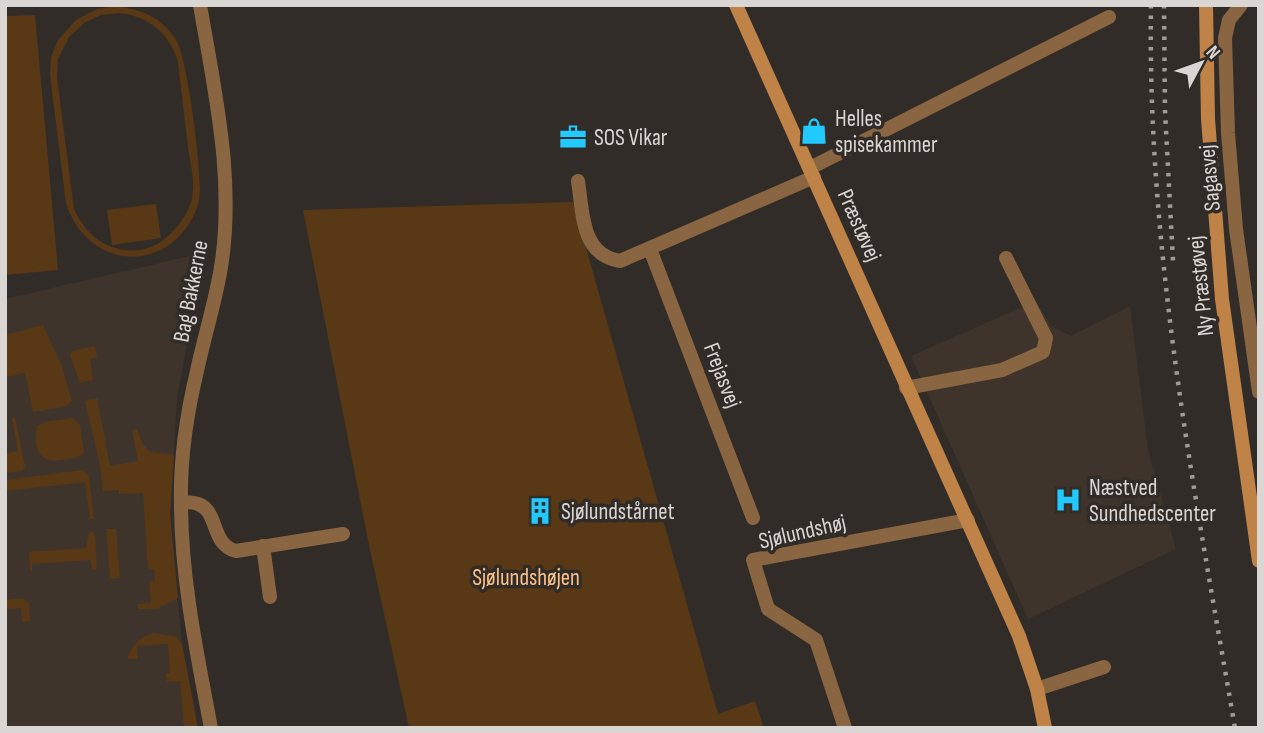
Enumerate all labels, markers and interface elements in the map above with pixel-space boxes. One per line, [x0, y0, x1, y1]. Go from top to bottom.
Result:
north arrow [1166, 28, 1236, 98]
text: N [1201, 41, 1225, 64]
place label: Helles spisekammer [835, 105, 938, 159]
shop icon: Helles spisekammer [799, 116, 829, 146]
office icon: SOS Vikar [558, 122, 588, 152]
place label: SOS Vikar [594, 124, 668, 152]
street label: Sagasvej [1193, 143, 1227, 212]
street label: Præstøvej [831, 185, 887, 266]
street label: Ny Præstøvej [1182, 234, 1220, 337]
street label: Bag Bakkerne [167, 238, 215, 345]
street label: Frejasvej [697, 339, 747, 412]
place label: Næstved Sundhedscenter [1089, 474, 1216, 528]
hospital icon: Næstved Sundhedscenter [1053, 485, 1083, 515]
building icon: Sjølundstårnet [525, 496, 555, 526]
place label: Sjølundstårnet [561, 498, 674, 526]
street label: Sjølundshøj [756, 508, 849, 556]
park label: Sjølundshøjen [472, 564, 580, 592]

